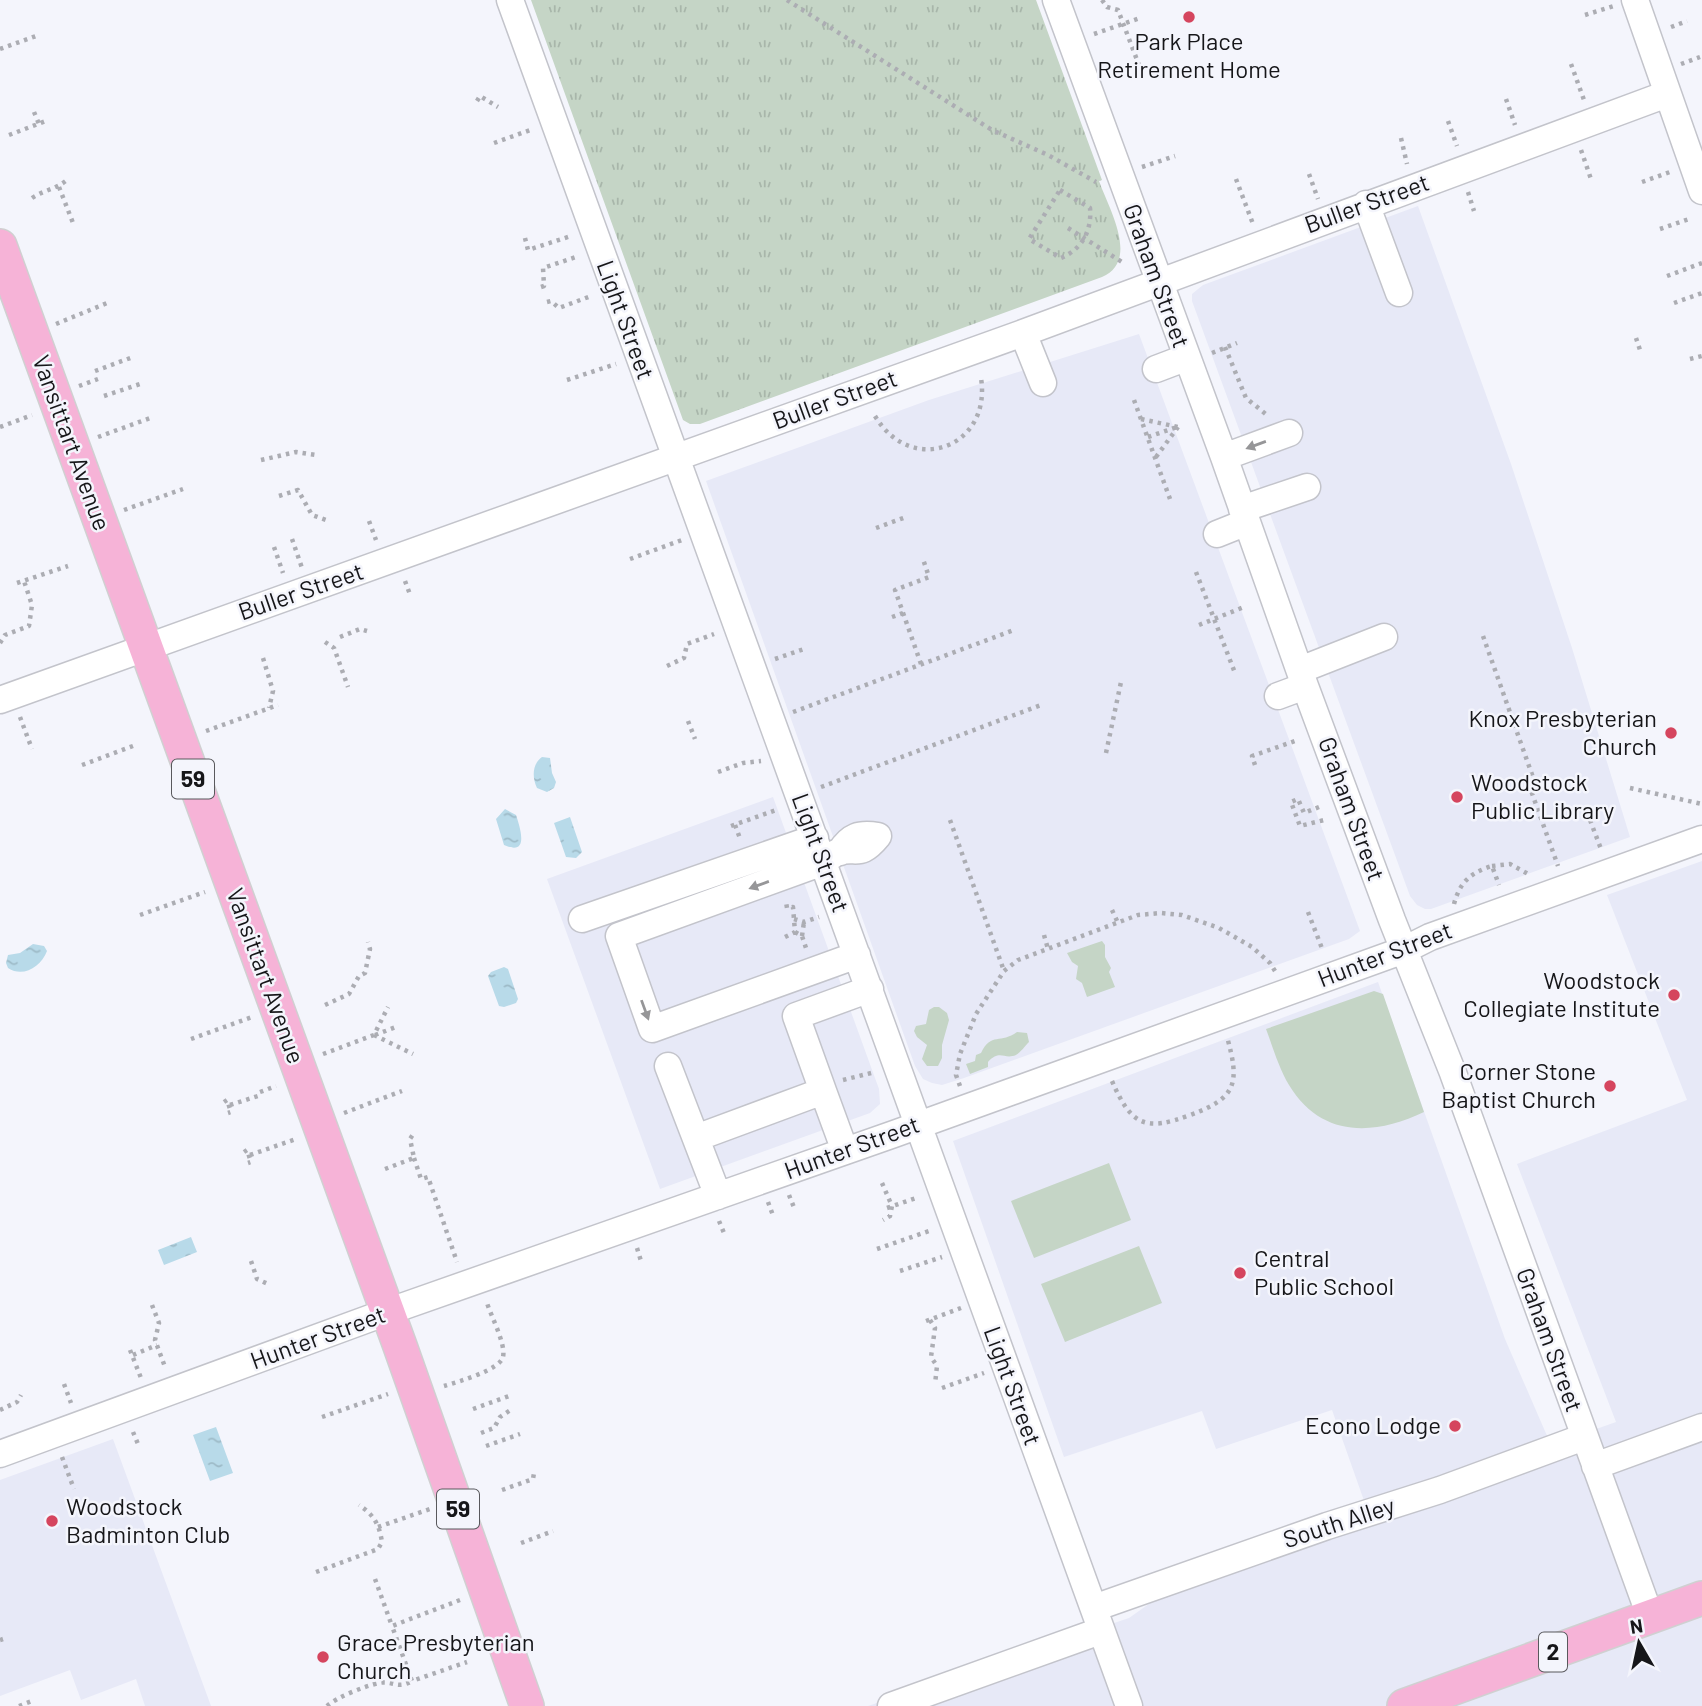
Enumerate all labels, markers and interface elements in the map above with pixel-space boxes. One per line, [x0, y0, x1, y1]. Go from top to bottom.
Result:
marker: Park Place Retirement Home [1181, 9, 1197, 25]
place label: Park Place Retirement Home [1097, 26, 1281, 83]
street label: Buller Street [1300, 167, 1433, 239]
street label: Graham Street [1118, 200, 1197, 351]
street label: Light Street [591, 256, 661, 383]
street label: Vansittart Avenue [27, 351, 118, 534]
street label: Buller Street [768, 363, 901, 435]
one-way arrow [1246, 440, 1267, 451]
street label: Buller Street [234, 556, 367, 626]
place label: Knox Presbyterian Church [1468, 703, 1657, 760]
marker: Knox Presbyterian Church [1663, 725, 1679, 741]
street label: Graham Street [1313, 733, 1392, 884]
road number: 59 [172, 760, 214, 799]
place label: Woodstock Public Library [1471, 767, 1614, 824]
street label: Light Street [786, 789, 856, 916]
marker: Woodstock Public Library [1449, 789, 1465, 805]
one-way arrow [749, 880, 770, 891]
street label: Vansittart Avenue [221, 884, 312, 1067]
street label: Hunter Street [1313, 915, 1456, 993]
place label: Woodstock Collegiate Institute [1463, 965, 1660, 1022]
marker: Woodstock Collegiate Institute [1666, 987, 1682, 1003]
one-way arrow [640, 999, 651, 1020]
place label: Corner Stone Baptist Church [1441, 1056, 1596, 1113]
marker: Corner Stone Baptist Church [1602, 1078, 1618, 1094]
street label: Hunter Street [780, 1109, 923, 1184]
place label: Central Public School [1254, 1243, 1394, 1300]
street label: Graham Street [1511, 1264, 1590, 1415]
marker: Central Public School [1232, 1265, 1248, 1281]
street label: Hunter Street [246, 1299, 389, 1374]
street label: Light Street [978, 1322, 1048, 1449]
place label: Econo Lodge [1305, 1410, 1441, 1439]
marker: Econo Lodge [1447, 1418, 1463, 1434]
road number: 59 [437, 1490, 479, 1528]
street label: South Alley [1279, 1490, 1398, 1553]
place label: Woodstock Badminton Club [66, 1491, 230, 1548]
marker: Woodstock Badminton Club [44, 1513, 60, 1529]
north arrow [1604, 1608, 1674, 1678]
text: N [1628, 1613, 1644, 1638]
place label: Grace Presbyterian Church [337, 1627, 535, 1684]
road number: 2 [1539, 1632, 1567, 1672]
marker: Grace Presbyterian Church [315, 1649, 331, 1665]

